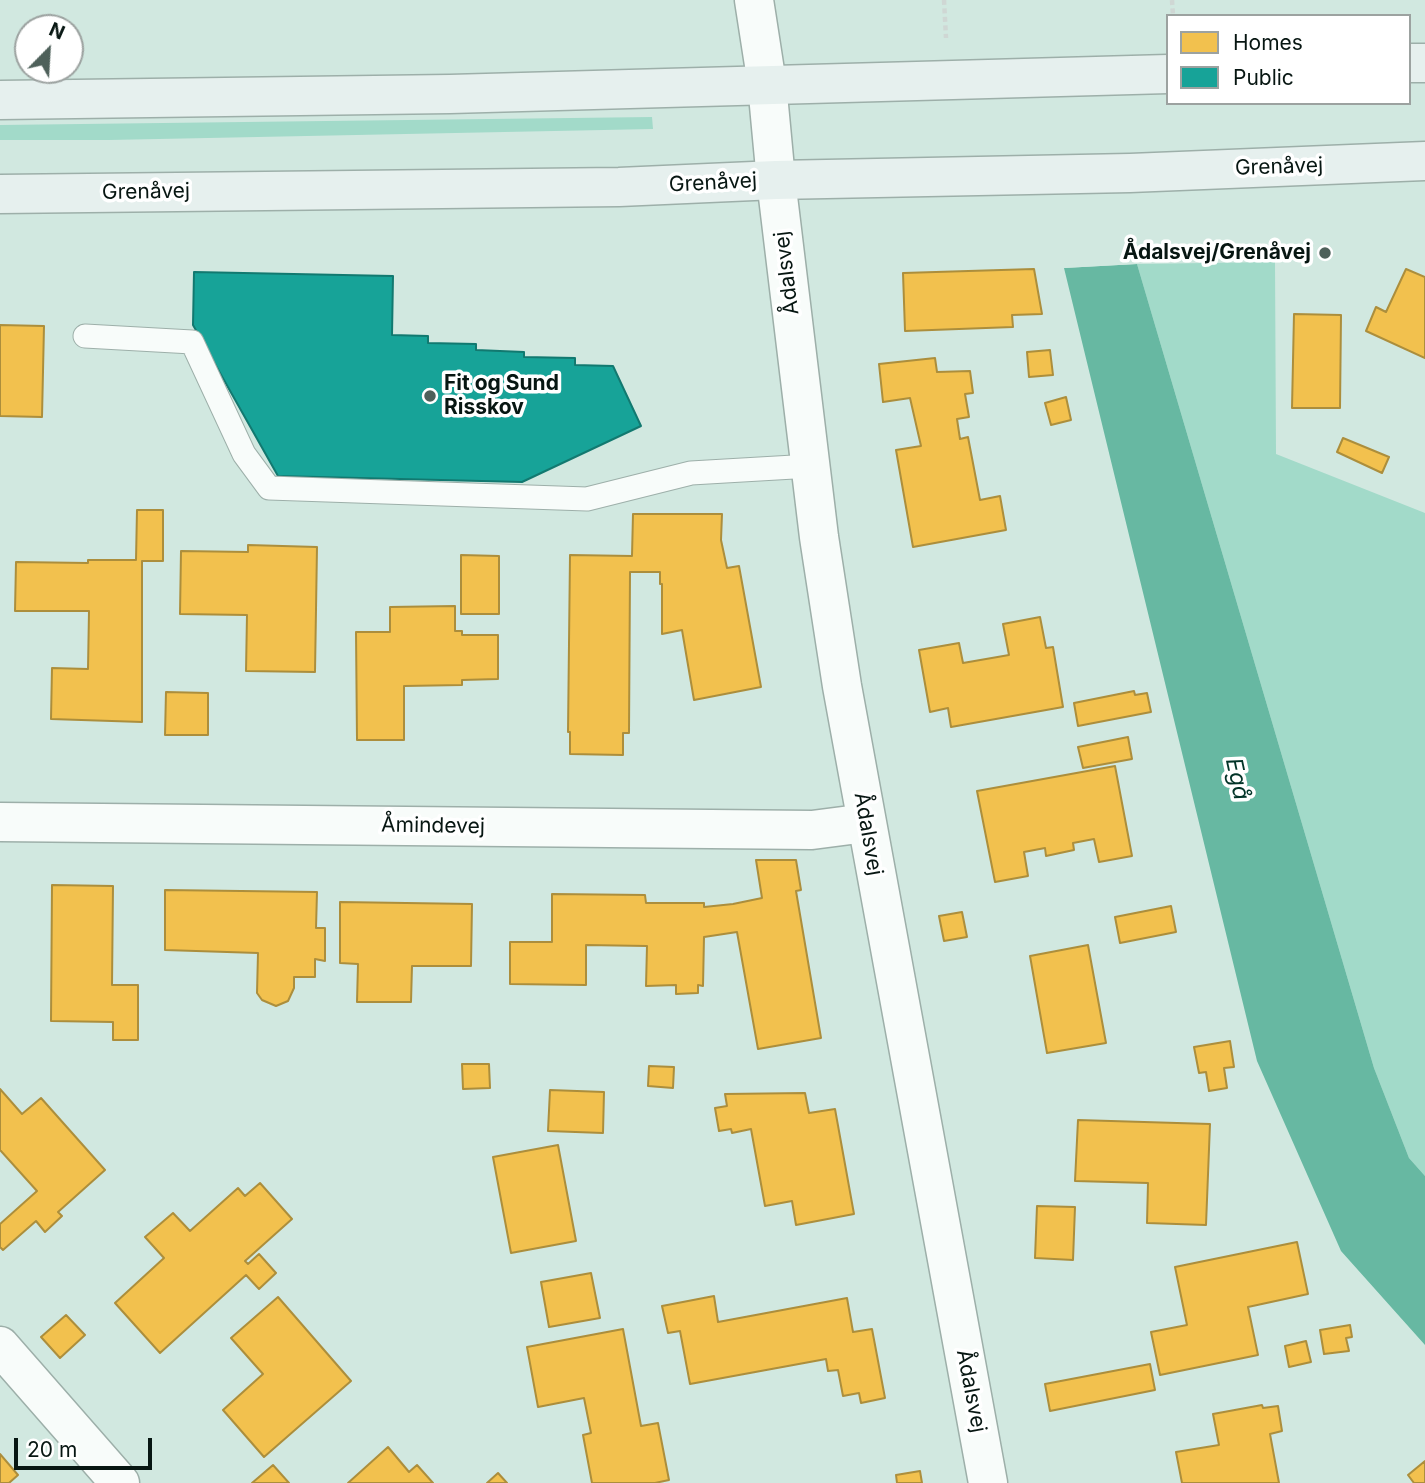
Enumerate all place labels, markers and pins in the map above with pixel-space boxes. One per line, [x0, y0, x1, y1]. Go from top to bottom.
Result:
place label: Ådalsvej/Grenåvej [1123, 240, 1311, 266]
marker: Ådalsvej/Grenåvej [1317, 245, 1333, 261]
place label: Fit og Sund Risskov [444, 371, 559, 421]
marker: Fit og Sund Risskov [422, 388, 438, 404]

